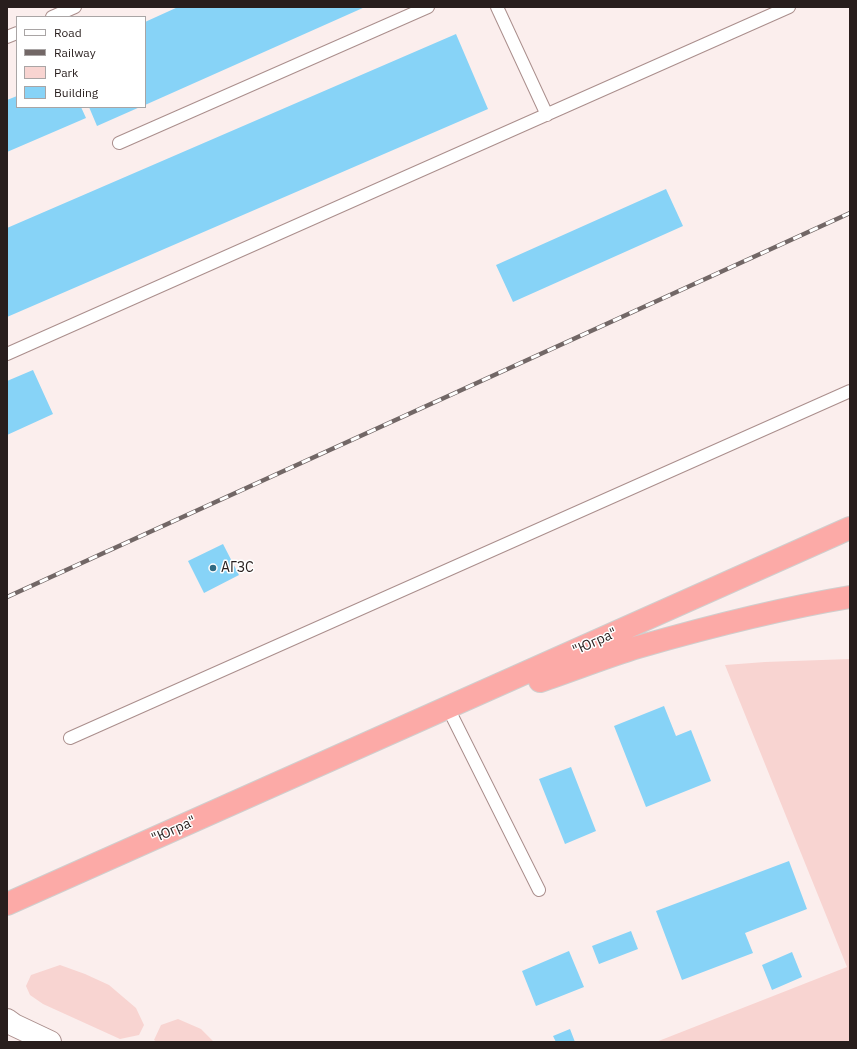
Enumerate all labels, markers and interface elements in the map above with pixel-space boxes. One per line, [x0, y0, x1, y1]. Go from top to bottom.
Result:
legend [16, 16, 146, 108]
text: Road [54, 25, 82, 40]
text: Railway [54, 45, 96, 60]
text: Park [54, 65, 78, 80]
text: Building [54, 85, 98, 100]
place label: АГЗС [221, 560, 254, 576]
marker: АГЗС [208, 563, 218, 573]
street label: "Югра" [570, 625, 620, 659]
street label: "Югра" [149, 813, 199, 847]

